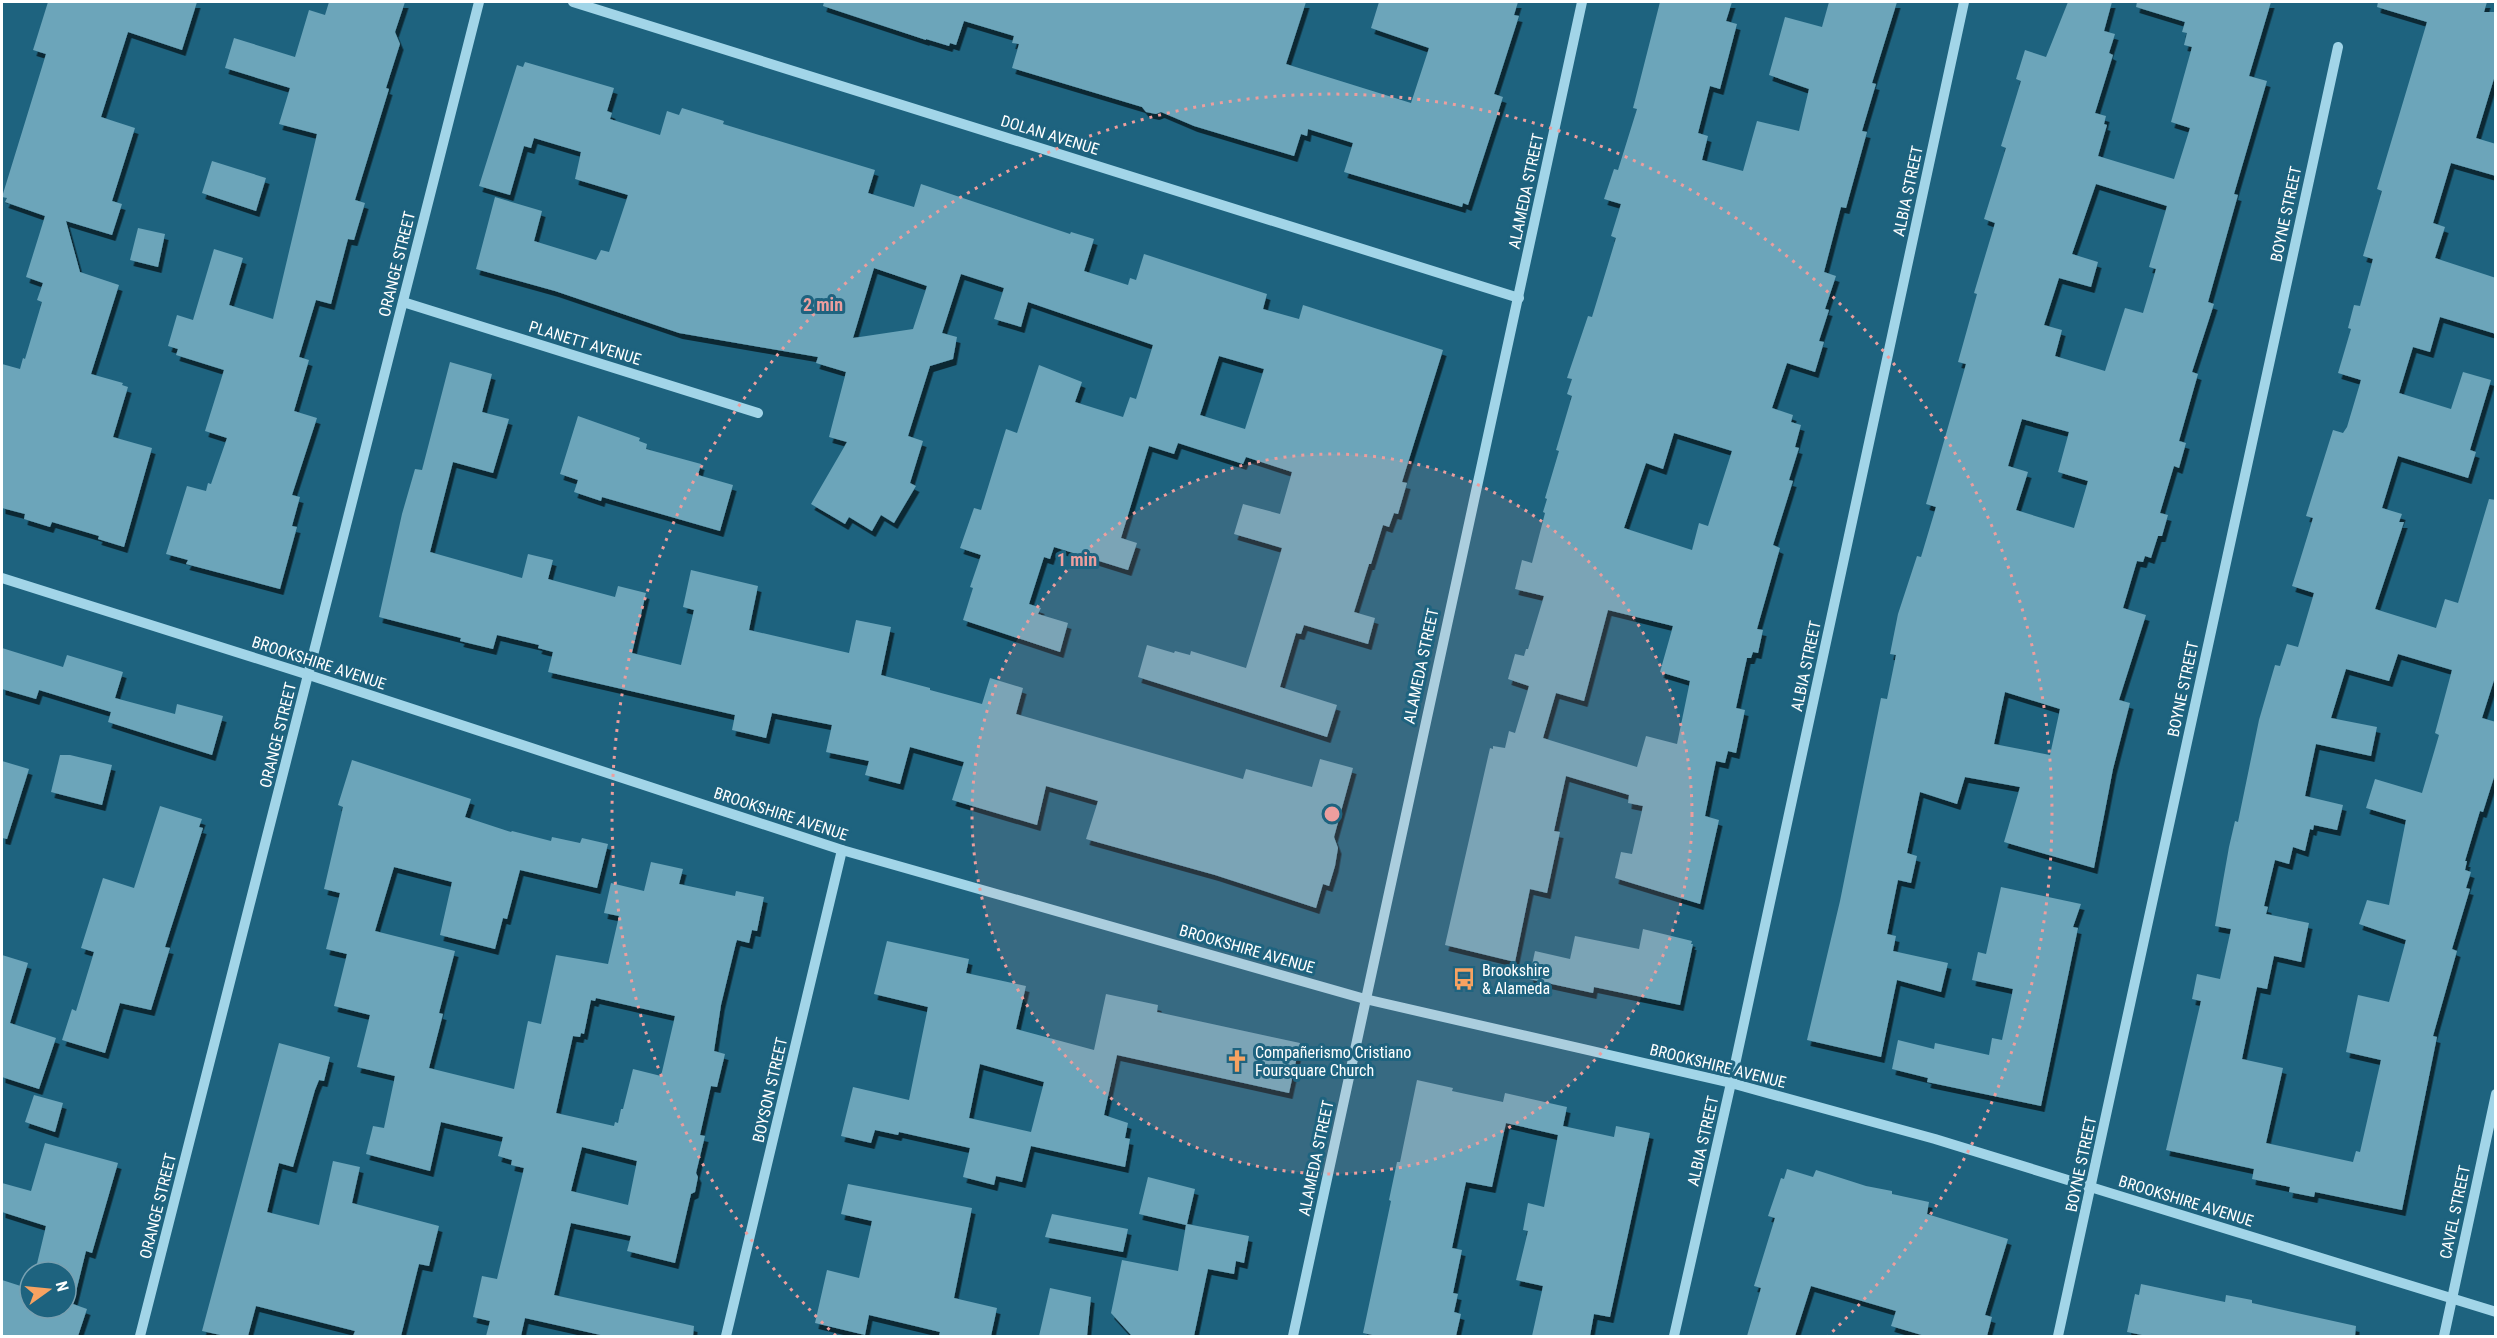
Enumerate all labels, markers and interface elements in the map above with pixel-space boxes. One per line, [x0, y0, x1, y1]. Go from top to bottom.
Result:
street label: DOLAN AVENUE [999, 111, 1101, 159]
street label: ALAMEDA STREET [1504, 131, 1548, 251]
street label: ALBIA STREET [1889, 144, 1927, 238]
street label: BOYNE STREET [2267, 164, 2305, 264]
street label: ORANGE STREET [375, 209, 419, 319]
text: 2 min [803, 294, 843, 315]
street label: PLANETT AVENUE [527, 317, 643, 369]
text: 1 min [1057, 549, 1097, 570]
street label: ALAMEDA STREET [1399, 606, 1443, 726]
street label: ALBIA STREET [1787, 619, 1825, 713]
street label: BROOKSHIRE AVENUE [250, 632, 388, 694]
street label: BOYNE STREET [2164, 639, 2202, 739]
street label: ORANGE STREET [256, 680, 300, 790]
street label: BROOKSHIRE AVENUE [712, 783, 850, 845]
centre of rings [1322, 804, 1342, 824]
street label: BROOKSHIRE AVENUE [1177, 921, 1317, 977]
place label: Brookshire & Alameda [1482, 961, 1550, 998]
bus stop icon: Brookshire & Alameda [1451, 966, 1477, 992]
street label: BOYSON STREET [749, 1036, 791, 1144]
street label: BROOKSHIRE AVENUE [1648, 1040, 1788, 1092]
place label: Compañerismo Cristiano Foursquare Church [1255, 1043, 1411, 1080]
church icon: Compañerismo Cristiano Foursquare Church [1224, 1048, 1250, 1074]
street label: ALBIA STREET [1683, 1094, 1723, 1188]
street label: ALAMEDA STREET [1294, 1098, 1338, 1218]
street label: BOYNE STREET [2062, 1114, 2100, 1214]
street label: ORANGE STREET [136, 1151, 180, 1261]
street label: CAVEL STREET [2436, 1163, 2474, 1261]
street label: BROOKSHIRE AVENUE [2116, 1171, 2256, 1231]
north arrow [18, 1260, 78, 1320]
text: N [52, 1279, 72, 1293]

